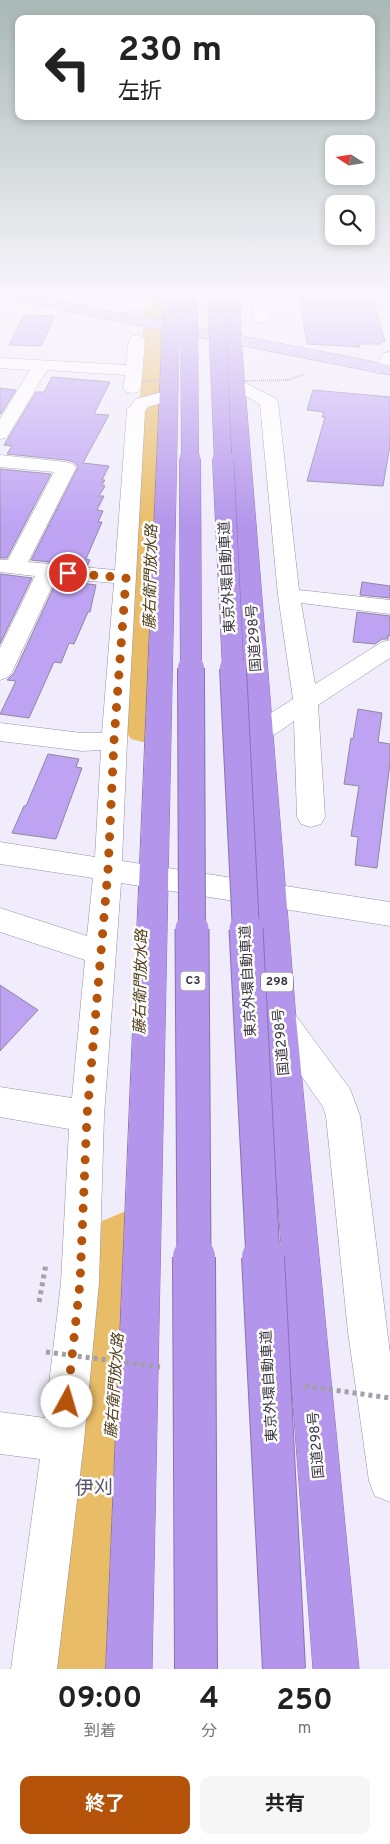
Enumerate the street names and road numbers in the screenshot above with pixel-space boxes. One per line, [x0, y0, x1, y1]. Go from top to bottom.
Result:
street label: 東京外環自動車道 [216, 521, 239, 633]
street label: 国道298号 [244, 604, 266, 672]
street label: 東京外環自動車道 [237, 925, 260, 1037]
road number: C3 [180, 971, 206, 990]
road number: 298 [261, 972, 293, 992]
street label: 国道298号 [271, 1008, 293, 1076]
street label: 東京外環自動車道 [258, 1330, 281, 1442]
street label: 国道298号 [306, 1411, 328, 1479]

